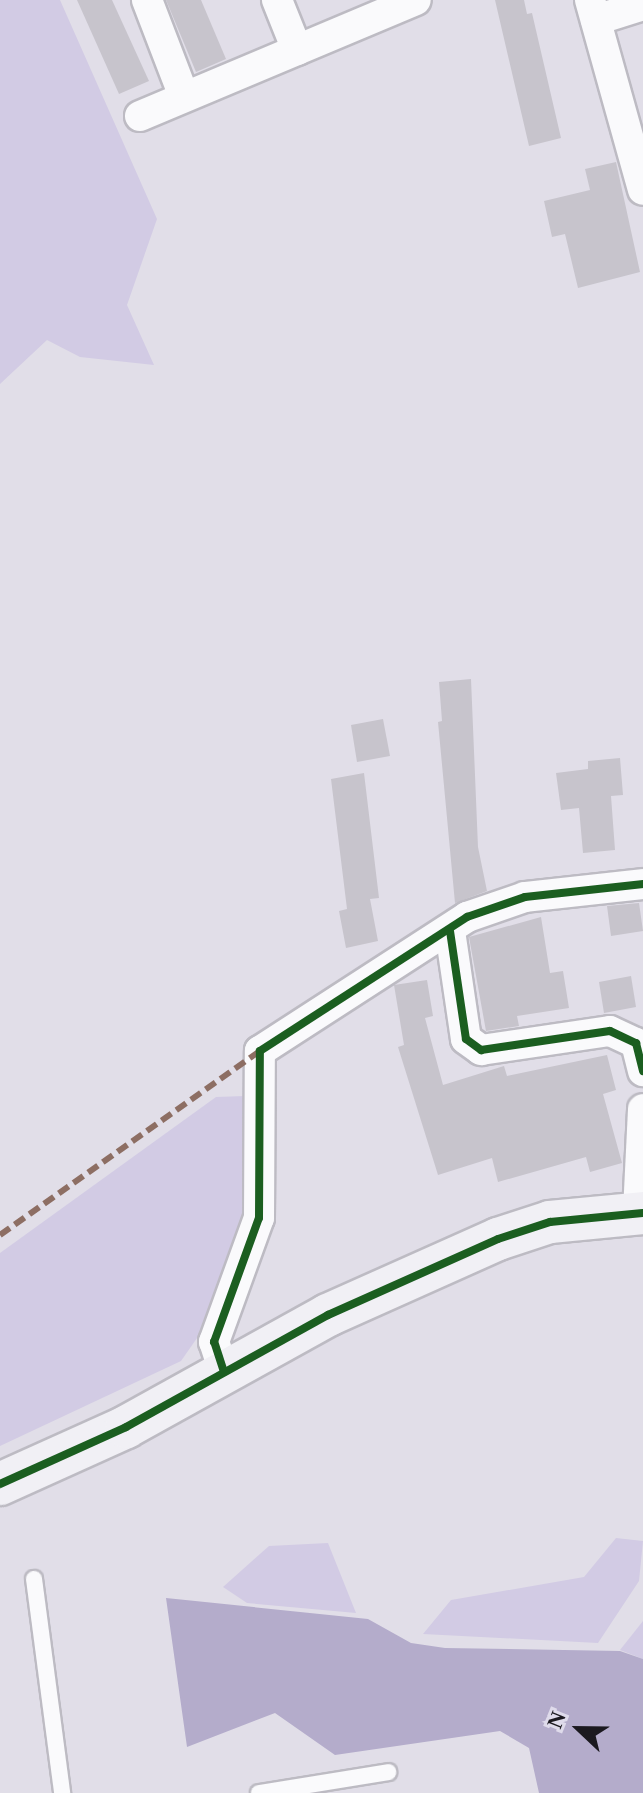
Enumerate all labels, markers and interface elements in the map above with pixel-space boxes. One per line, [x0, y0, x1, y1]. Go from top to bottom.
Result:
north arrow [539, 1689, 619, 1769]
text: N [542, 1708, 571, 1732]

